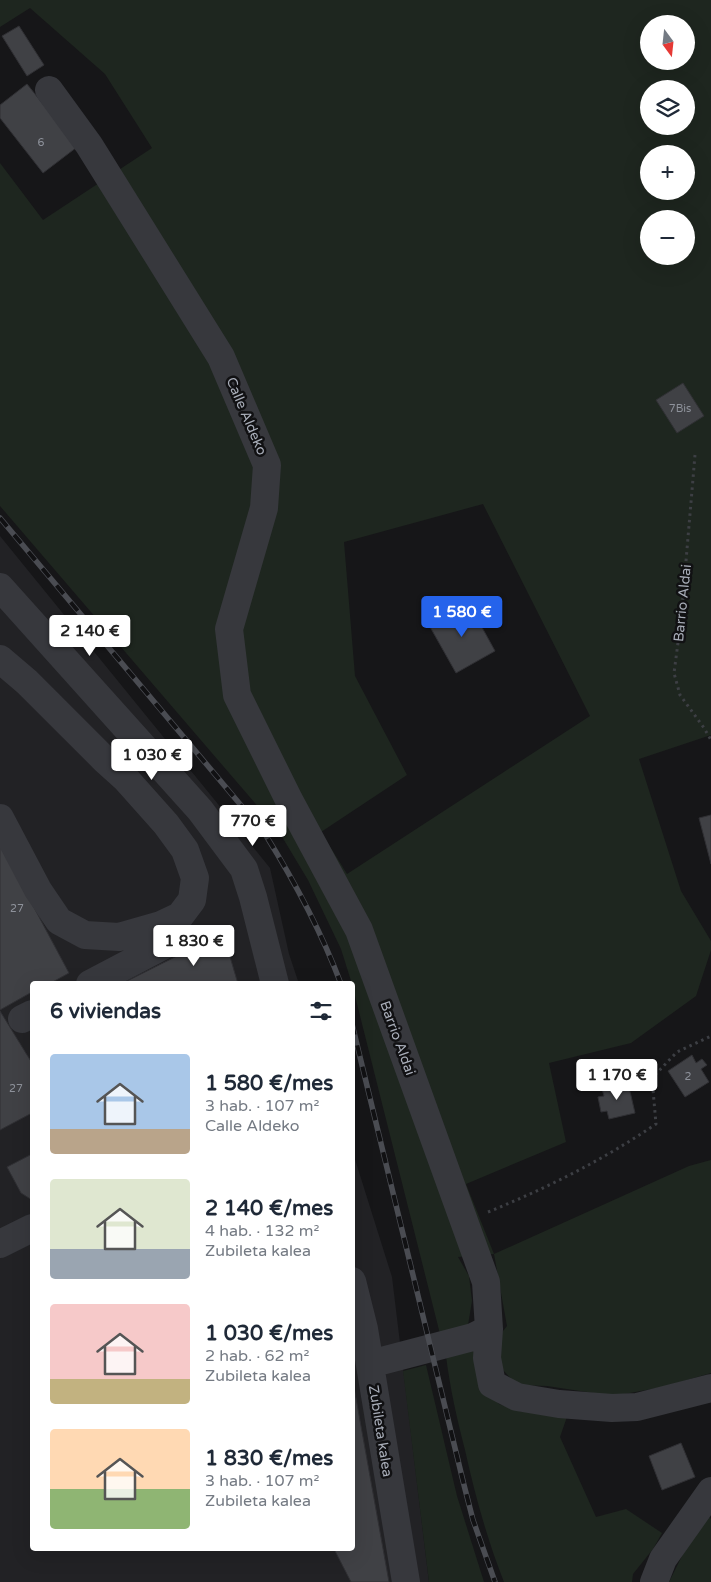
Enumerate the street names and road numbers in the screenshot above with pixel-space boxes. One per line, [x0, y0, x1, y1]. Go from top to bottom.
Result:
street label: Calle Aldeko [223, 375, 271, 458]
street label: Barrio Aldai [670, 563, 695, 643]
street label: Barrio Aldai [376, 999, 419, 1078]
street label: Zubileta kalea [365, 1384, 396, 1478]

